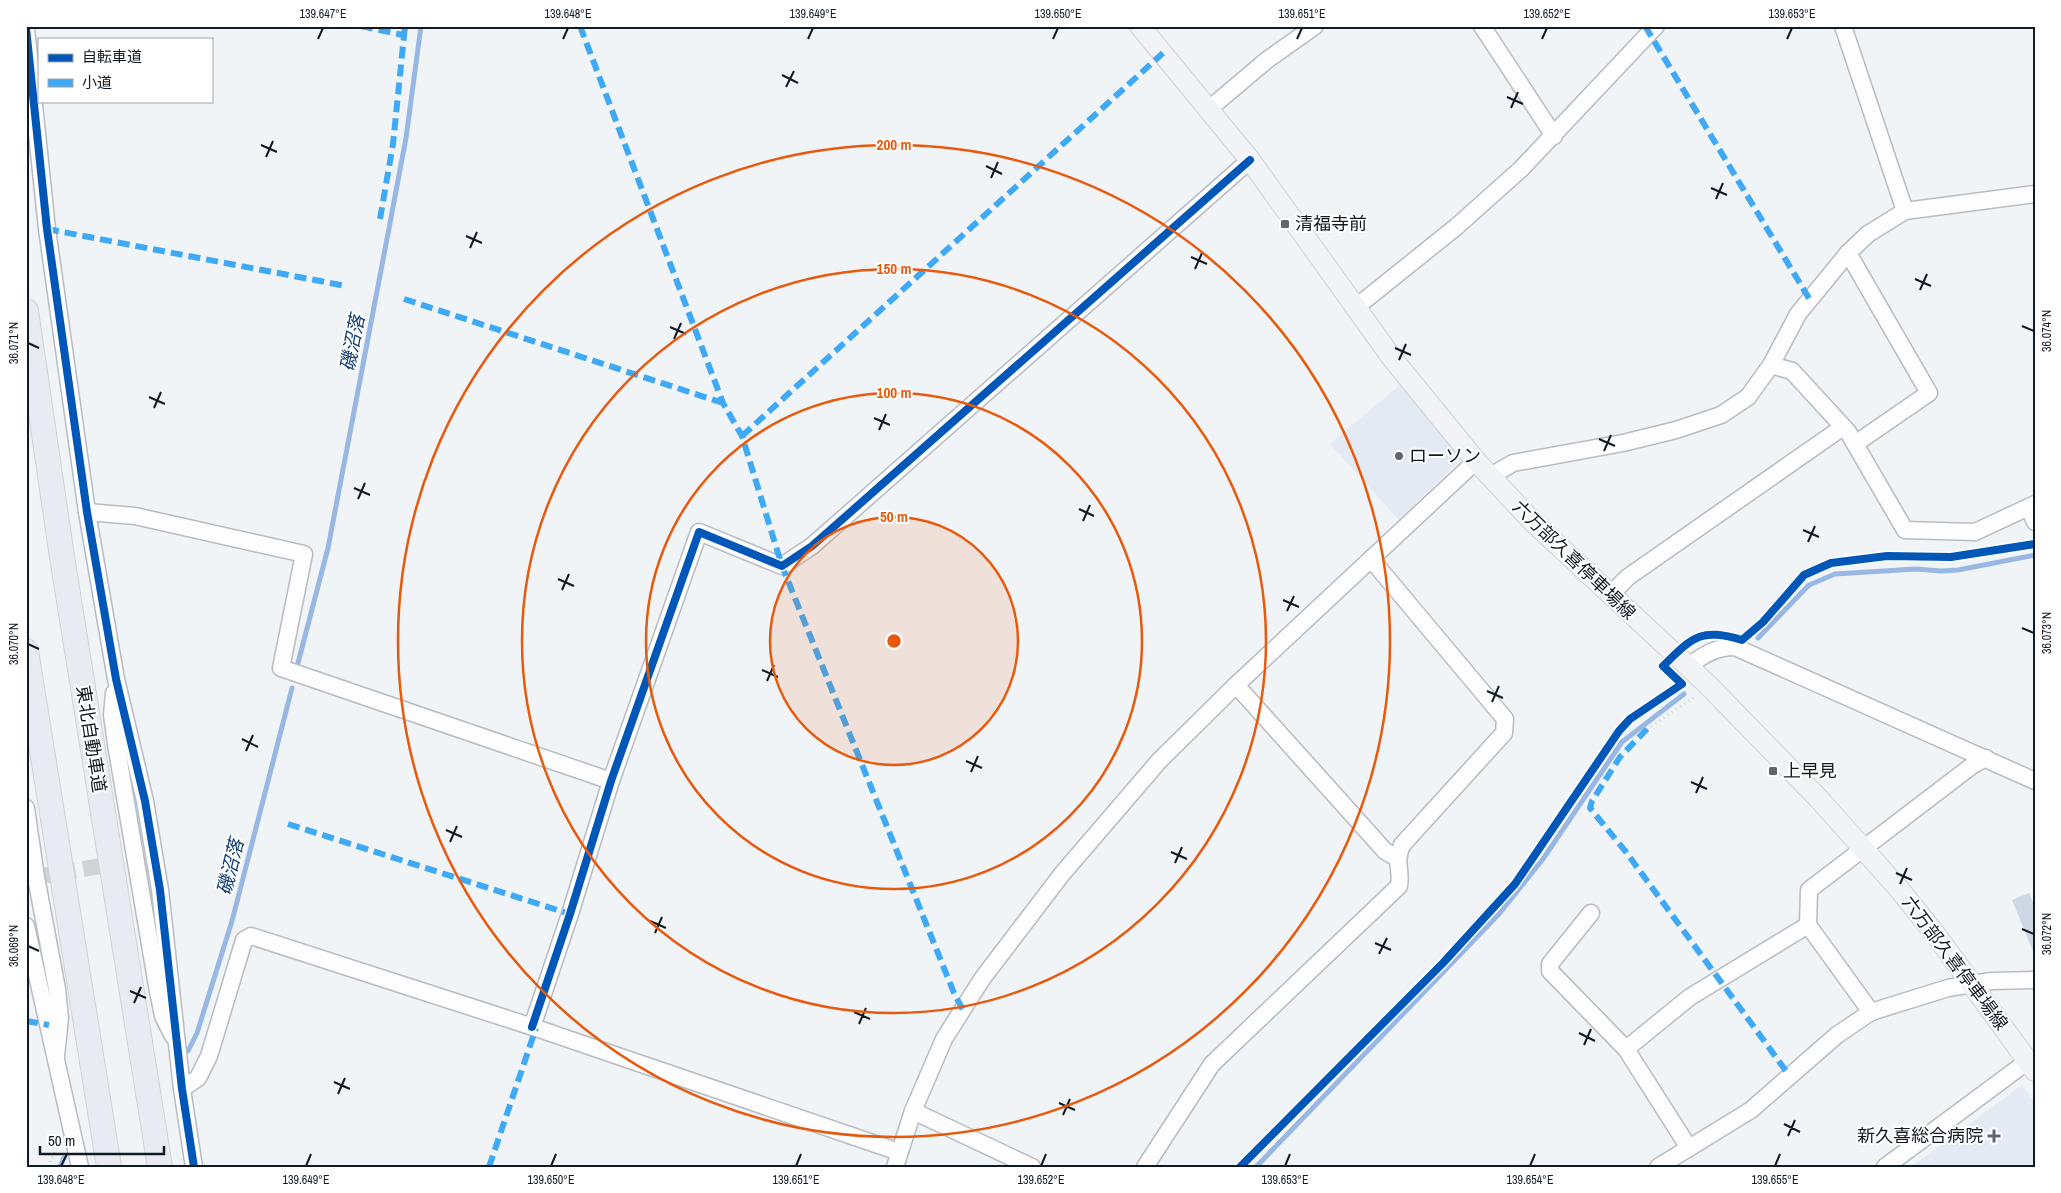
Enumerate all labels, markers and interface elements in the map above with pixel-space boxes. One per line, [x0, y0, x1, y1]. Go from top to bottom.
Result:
text: 139.647°E [300, 6, 346, 22]
text: 139.648°E [545, 6, 591, 22]
text: 139.649°E [790, 6, 836, 22]
text: 139.650°E [1035, 6, 1081, 22]
text: 139.651°E [1279, 6, 1325, 22]
text: 139.652°E [1524, 6, 1570, 22]
text: 139.653°E [1769, 6, 1815, 22]
legend [38, 38, 212, 102]
text: 自転車道 [82, 46, 142, 67]
text: 小道 [82, 72, 112, 93]
text: 200 m [877, 134, 911, 155]
place label: 清福寺前 [1295, 211, 1367, 236]
marker: 清福寺前 [1279, 218, 1291, 230]
text: 150 m [877, 258, 911, 279]
water label: 磯沼落 [334, 310, 371, 373]
text: 36.074°N [2039, 310, 2055, 352]
text: 36.071°N [6, 322, 22, 364]
text: 100 m [877, 382, 911, 403]
place label: ローソン [1409, 443, 1481, 468]
marker: ローソン [1393, 450, 1405, 462]
street label: 六万部久喜停車場線 [1507, 494, 1641, 625]
text: 50 m [880, 506, 908, 527]
text: 36.073°N [2039, 612, 2055, 654]
text: 36.070°N [6, 623, 22, 665]
centre of rings [885, 632, 903, 650]
street label: 東北自動車道 [71, 684, 112, 794]
place label: 上早見 [1783, 758, 1837, 783]
marker: 上早見 [1767, 765, 1779, 777]
water label: 磯沼落 [210, 833, 250, 898]
street label: 六万部久喜停車場線 [1897, 890, 2014, 1035]
text: 36.072°N [2039, 913, 2055, 955]
text: 36.069°N [6, 925, 22, 967]
scale bar [40, 1123, 164, 1155]
place label: 新久喜総合病院 [1857, 1123, 1983, 1148]
marker: 新久喜総合病院 [1987, 1129, 2001, 1143]
text: 50 m [48, 1130, 75, 1151]
text: 139.648°E [38, 1172, 84, 1188]
text: 139.649°E [283, 1172, 329, 1188]
text: 139.650°E [528, 1172, 574, 1188]
text: 139.651°E [773, 1172, 819, 1188]
text: 139.652°E [1018, 1172, 1064, 1188]
text: 139.653°E [1262, 1172, 1308, 1188]
text: 139.654°E [1507, 1172, 1553, 1188]
text: 139.655°E [1752, 1172, 1798, 1188]

